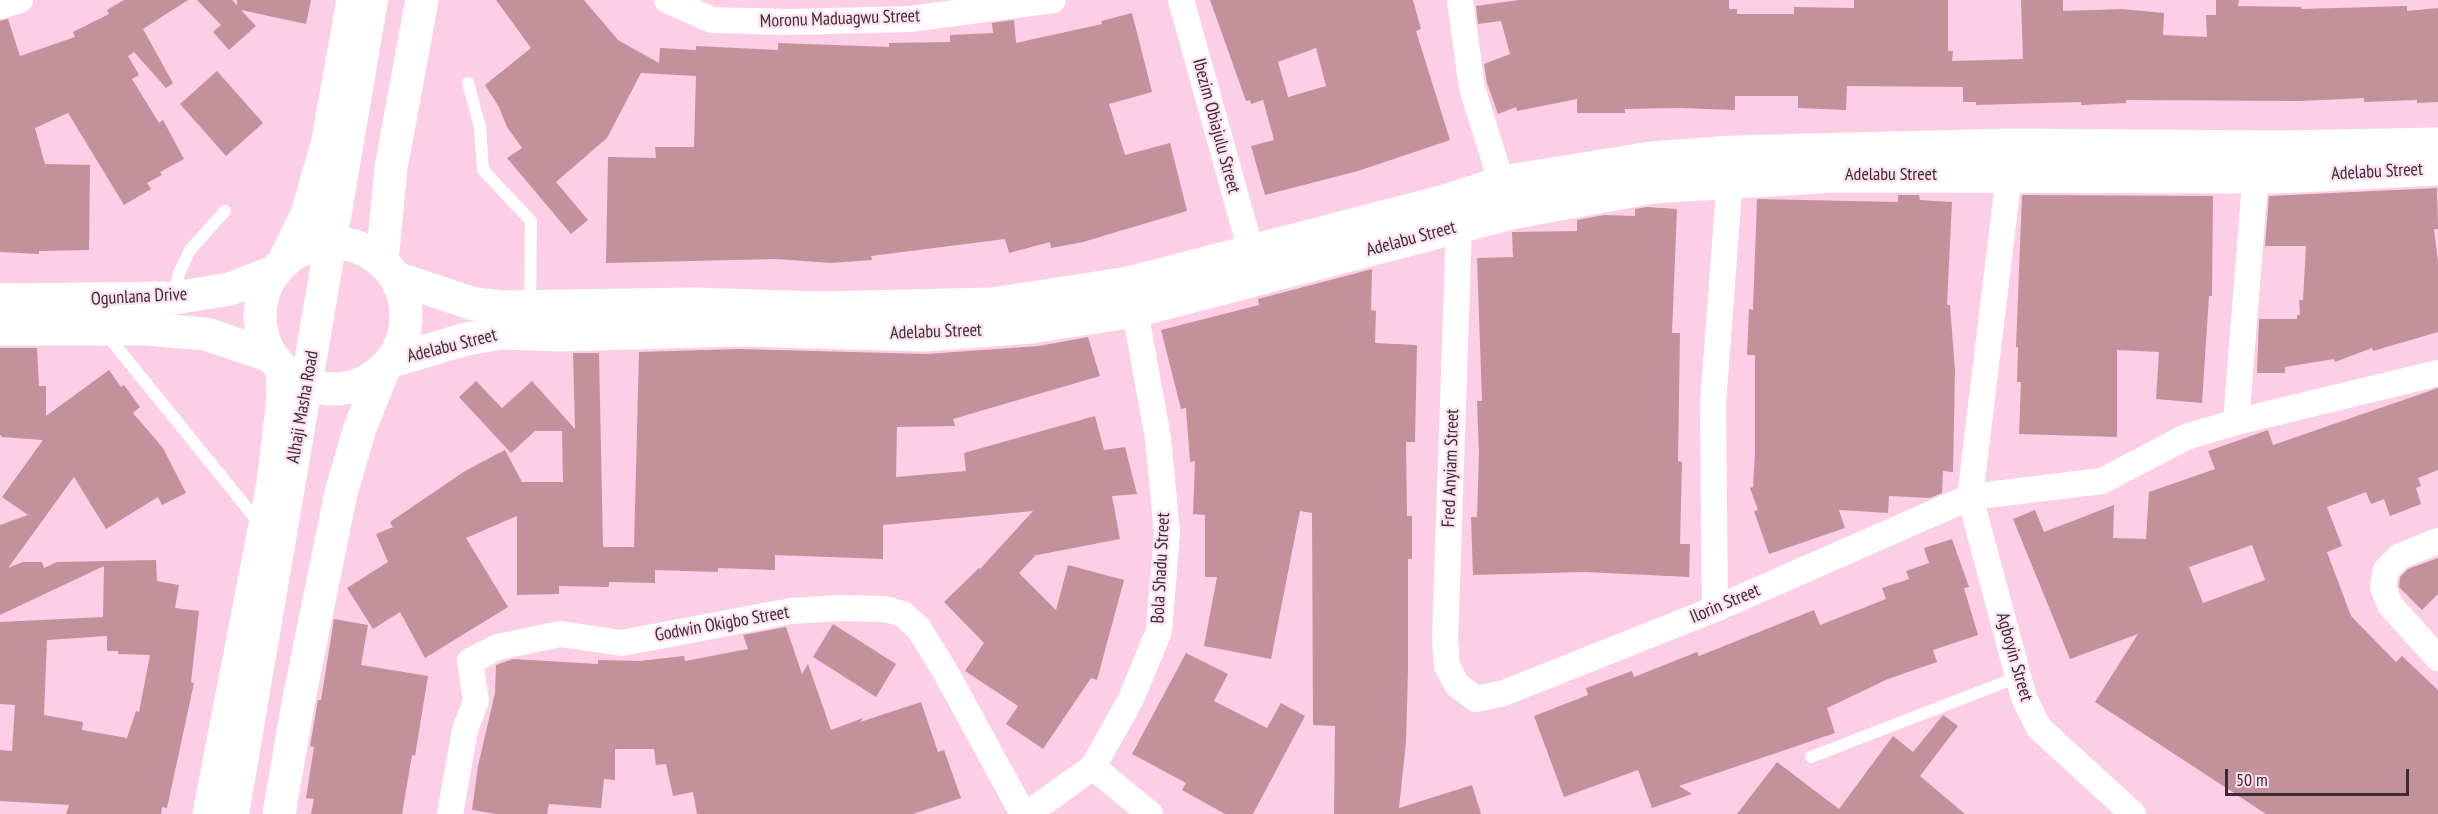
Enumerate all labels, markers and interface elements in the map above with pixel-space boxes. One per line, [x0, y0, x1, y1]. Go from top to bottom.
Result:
street label: Moronu Maduagwu Street [760, 5, 920, 33]
street label: Ibezim Obiajulu Street [1188, 56, 1244, 196]
street label: Adelabu Street [2331, 159, 2423, 185]
street label: Adelabu Street [1845, 164, 1937, 186]
street label: Adelabu Street [1364, 217, 1458, 261]
street label: Ogunlana Drive [90, 284, 188, 310]
street label: Adelabu Street [890, 320, 982, 344]
street label: Adelabu Street [405, 324, 499, 368]
street label: Alhaji Masha Road [282, 349, 324, 465]
street label: Fred Anyiam Street [1438, 408, 1464, 528]
street label: Bola Shadu Street [1147, 512, 1175, 624]
street label: Ilorin Street [1687, 580, 1763, 628]
street label: Godwin Okigbo Street [653, 602, 791, 646]
street label: Agboyin Street [1991, 610, 2037, 704]
scale bar [2228, 757, 2412, 795]
text: 50 m [2236, 768, 2268, 791]

